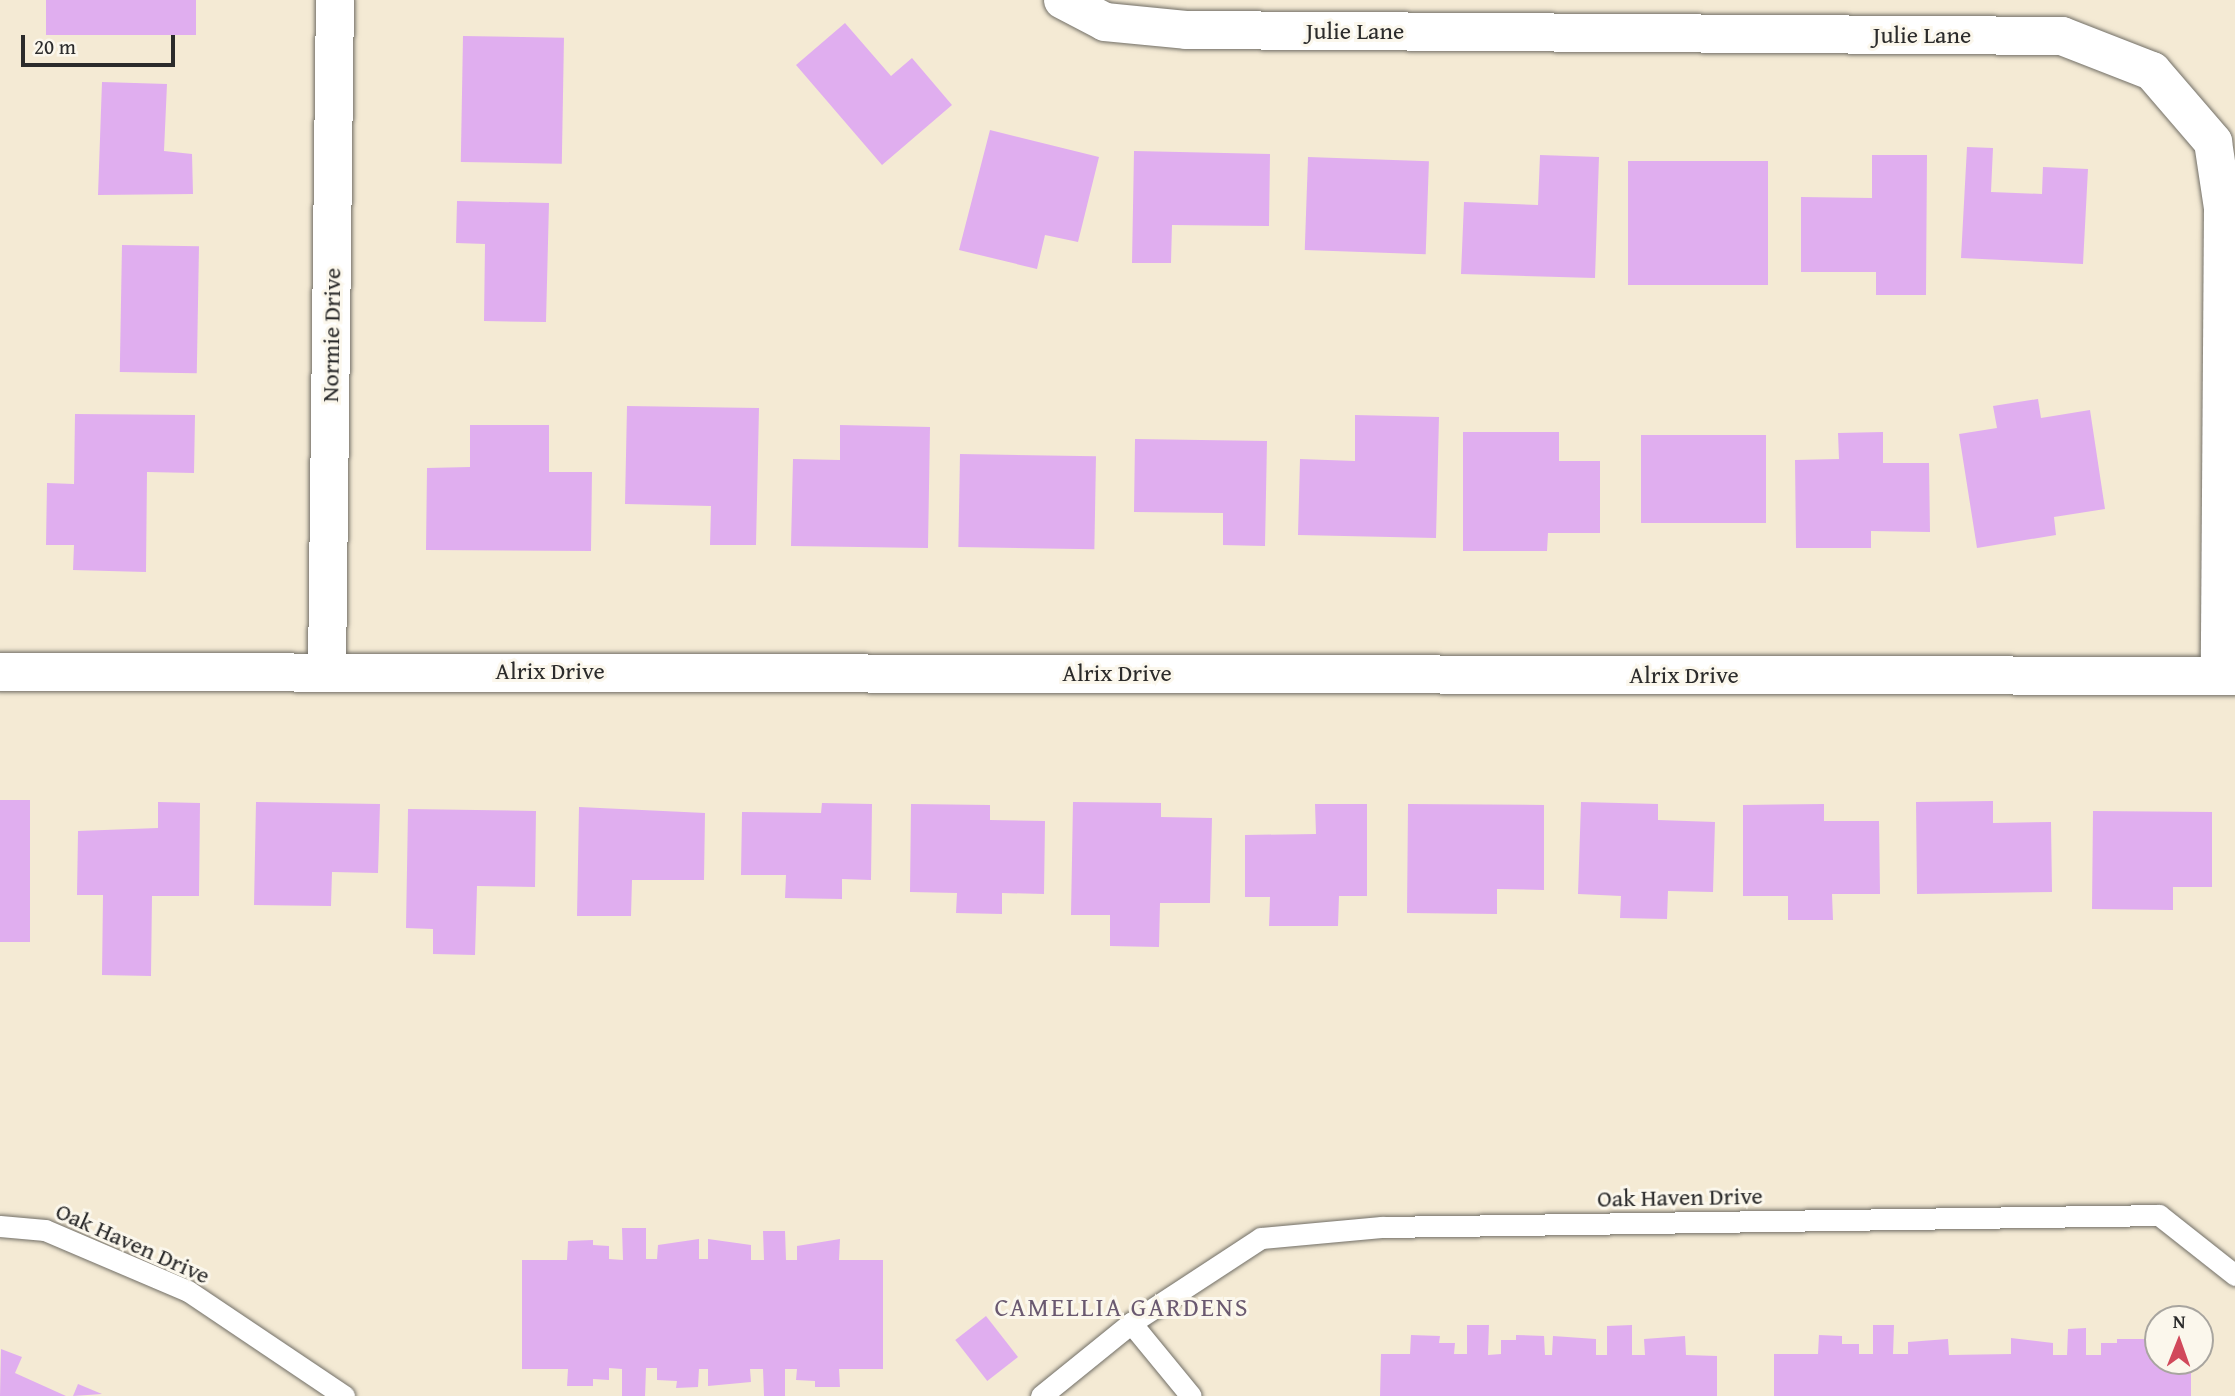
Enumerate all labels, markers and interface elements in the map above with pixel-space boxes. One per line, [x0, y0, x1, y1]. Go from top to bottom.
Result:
street label: Julie Lane [1306, 17, 1404, 45]
scale bar [24, 21, 178, 65]
street label: Julie Lane [1873, 21, 1971, 49]
text: 20 m [34, 31, 76, 62]
street label: Normie Drive [315, 267, 347, 403]
street label: Alrix Drive [495, 657, 605, 685]
street label: Alrix Drive [1062, 659, 1172, 687]
street label: Alrix Drive [1629, 661, 1739, 689]
street label: Oak Haven Drive [1597, 1181, 1763, 1213]
street label: Oak Haven Drive [52, 1196, 214, 1290]
district label: CAMELLIA GARDENS [996, 1291, 1248, 1323]
north arrow [2144, 1305, 2214, 1375]
text: N [2173, 1307, 2186, 1335]

